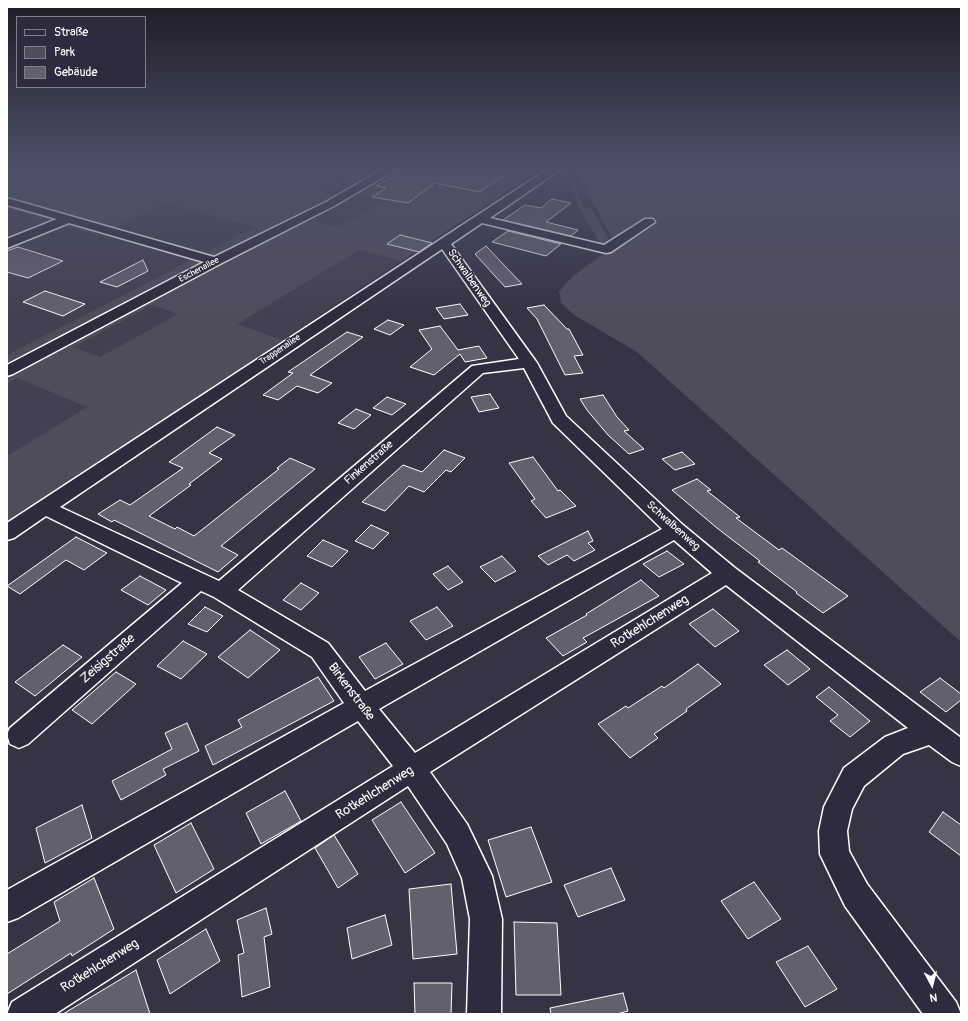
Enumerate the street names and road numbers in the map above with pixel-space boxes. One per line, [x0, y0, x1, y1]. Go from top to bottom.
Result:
street label: Schwalbenweg [444, 247, 494, 309]
street label: Eschenallee [177, 255, 221, 285]
street label: Trappenallee [257, 332, 303, 368]
street label: Finkenstraße [342, 438, 396, 488]
street label: Schwalbenweg [643, 499, 703, 553]
street label: Rotkehlchenweg [608, 592, 692, 652]
street label: Zeisigstraße [77, 631, 139, 687]
street label: Birkenstraße [324, 660, 378, 724]
street label: Rotkehlchenweg [333, 763, 417, 823]
street label: Rotkehlchenweg [58, 936, 142, 996]

